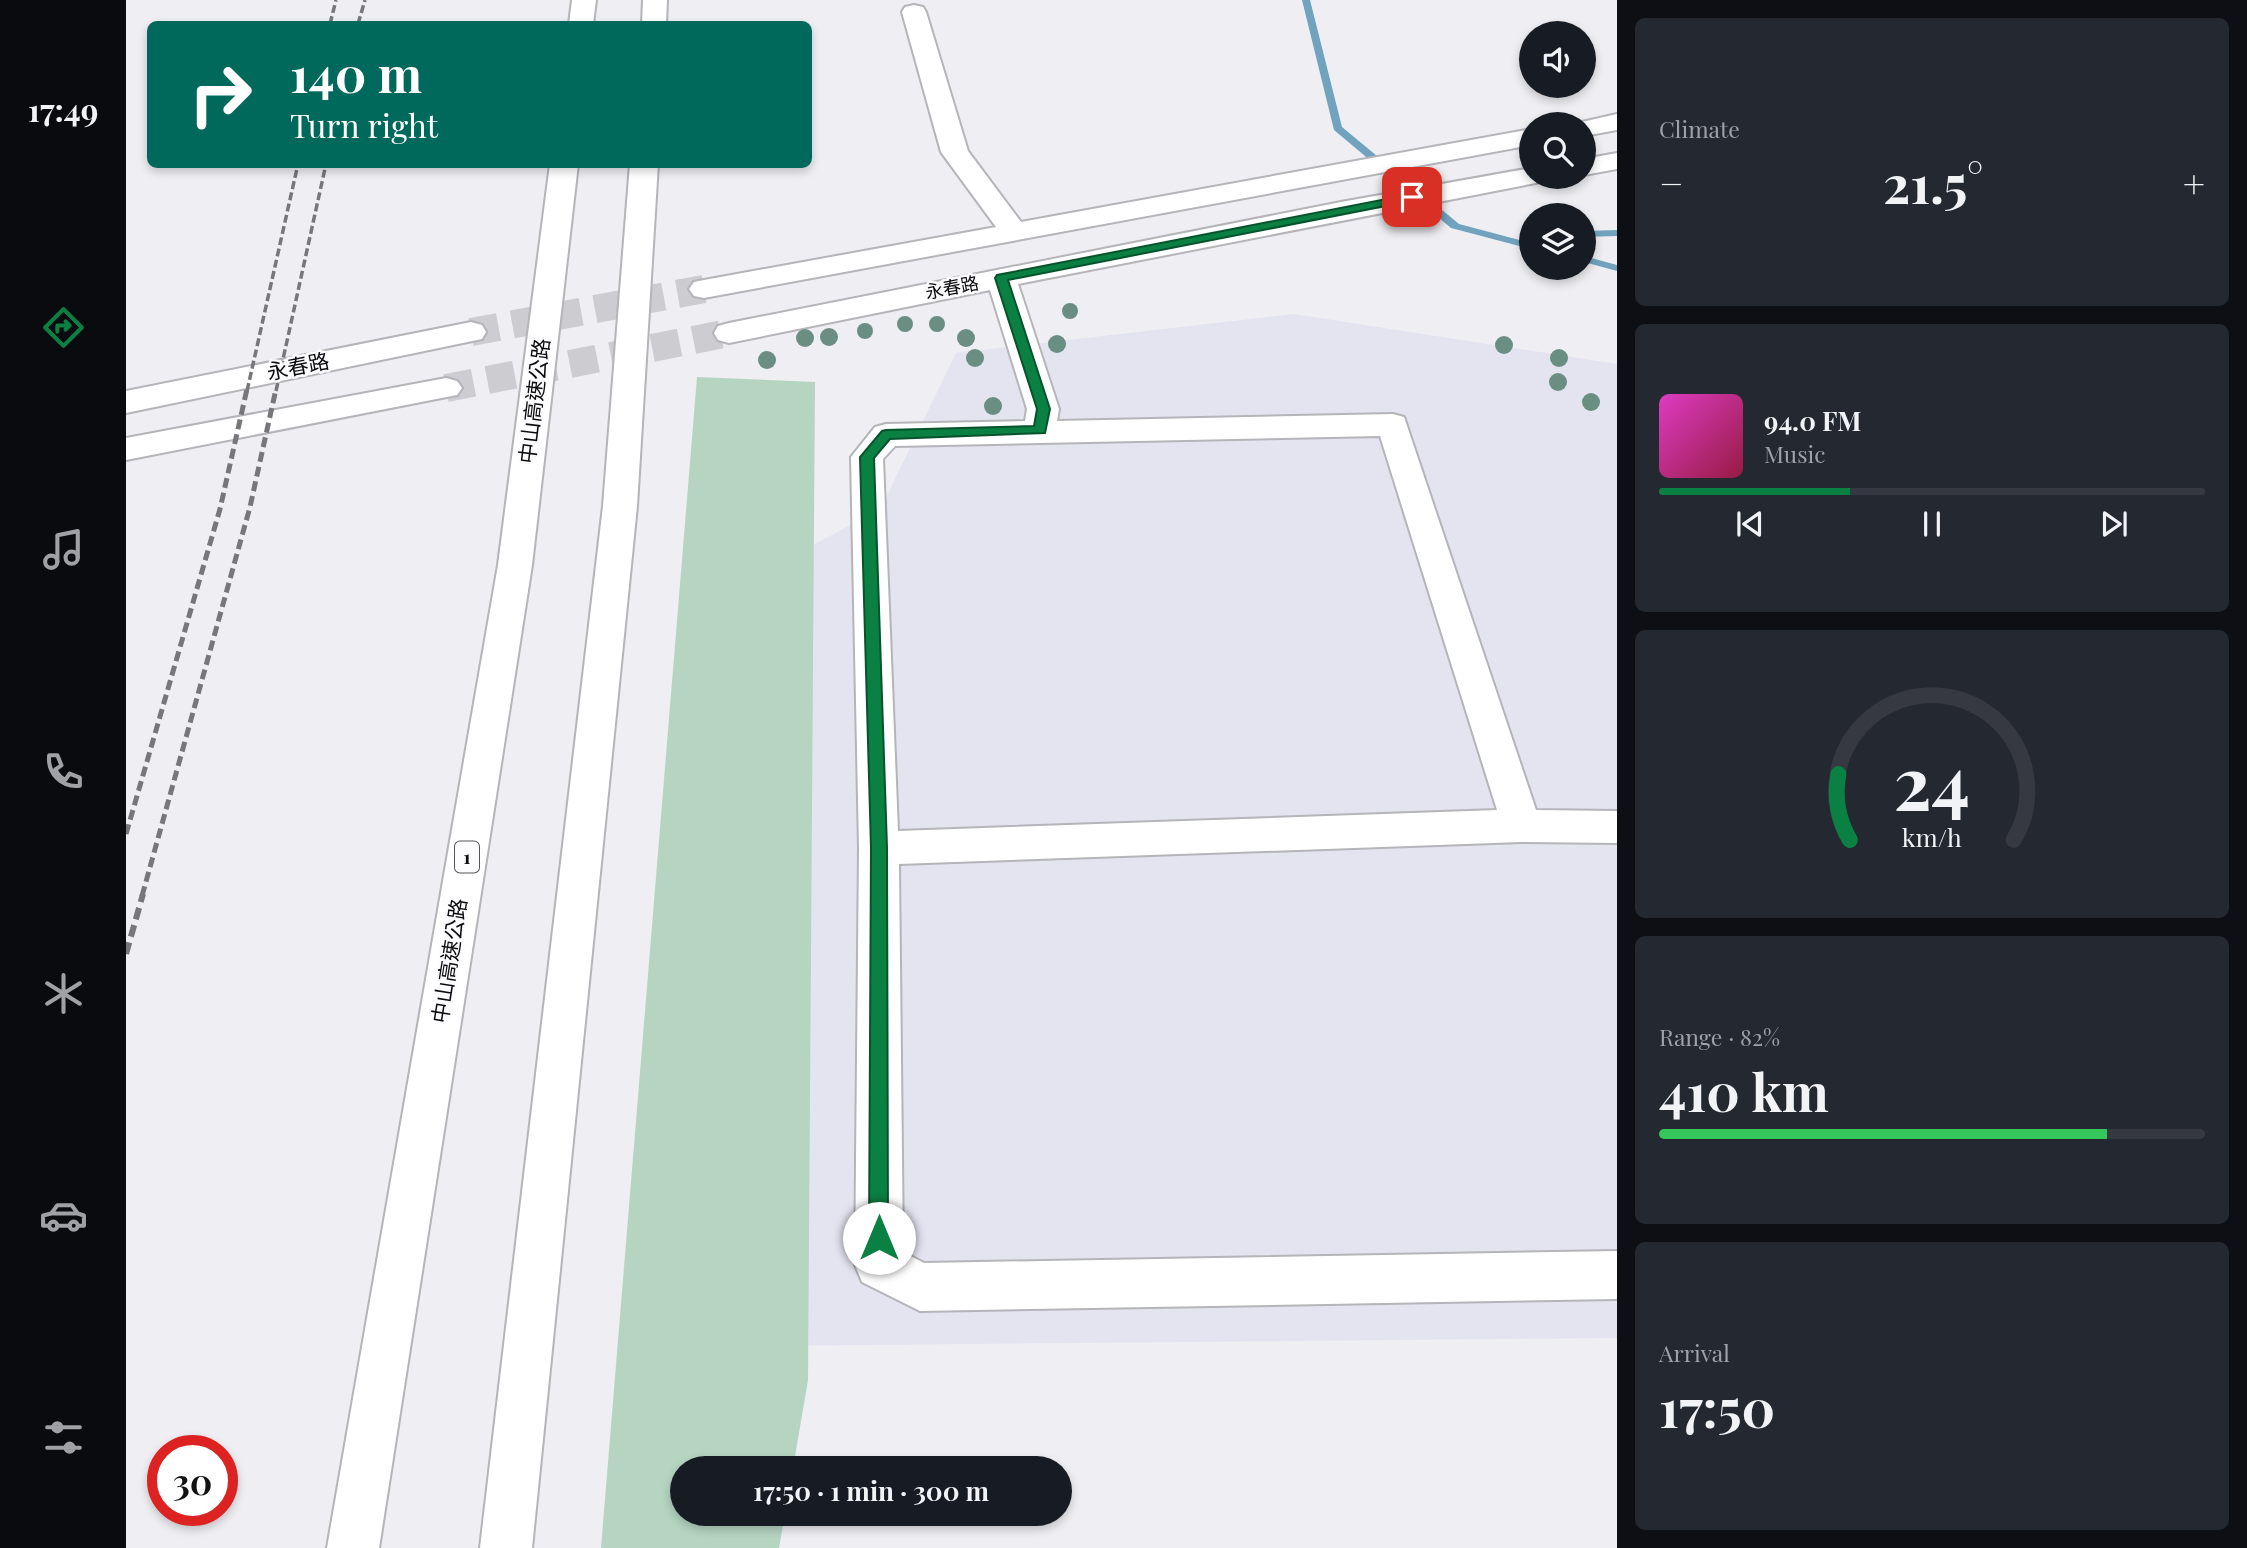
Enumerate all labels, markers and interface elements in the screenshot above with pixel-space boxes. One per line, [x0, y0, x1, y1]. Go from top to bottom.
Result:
map controls [1519, 21, 1596, 280]
button: sound [1519, 21, 1596, 98]
text: 140 m [290, 40, 422, 105]
icon: right [175, 49, 266, 140]
text: 17:49 [28, 87, 98, 130]
text: Turn right [290, 103, 438, 146]
button: search [1519, 112, 1596, 189]
text: Climate [1659, 113, 1740, 144]
text: 21.5° [1883, 148, 1983, 217]
text: − [1659, 157, 1684, 208]
text: + [2183, 157, 2205, 208]
pin [1382, 167, 1442, 227]
icon: arrive [1393, 178, 1431, 216]
button: layers [1519, 203, 1596, 280]
street label: 永春路 [923, 270, 981, 304]
icon: directions [39, 303, 88, 352]
street label: 中山高速公路 [511, 337, 555, 465]
street label: 永春路 [264, 345, 331, 385]
text: 94.0 FM [1764, 403, 1861, 438]
text: Music [1764, 438, 1825, 469]
icon: previous [1731, 505, 1769, 543]
icon: pause [1913, 505, 1951, 543]
icon: next [2095, 505, 2133, 543]
icon: music [39, 525, 88, 574]
text: 24 [1894, 731, 1970, 828]
icon: phone [39, 747, 88, 796]
text: km/h [1902, 820, 1962, 853]
road number: 1 [455, 842, 479, 872]
street label: 中山高速公路 [424, 896, 472, 1025]
icon: climate [39, 969, 88, 1018]
text: Range · 82% [1659, 1021, 1780, 1052]
text: 410 km [1659, 1056, 1829, 1125]
icon: car [39, 1191, 88, 1240]
position arrow [842, 1201, 916, 1275]
text: Arrival [1659, 1337, 1730, 1368]
text: 17:50 [1659, 1372, 1775, 1441]
icon: filters [39, 1413, 88, 1462]
speed limit sign: 30 [147, 1435, 238, 1526]
text: 17:50 · 1 min · 300 m [753, 1473, 989, 1508]

